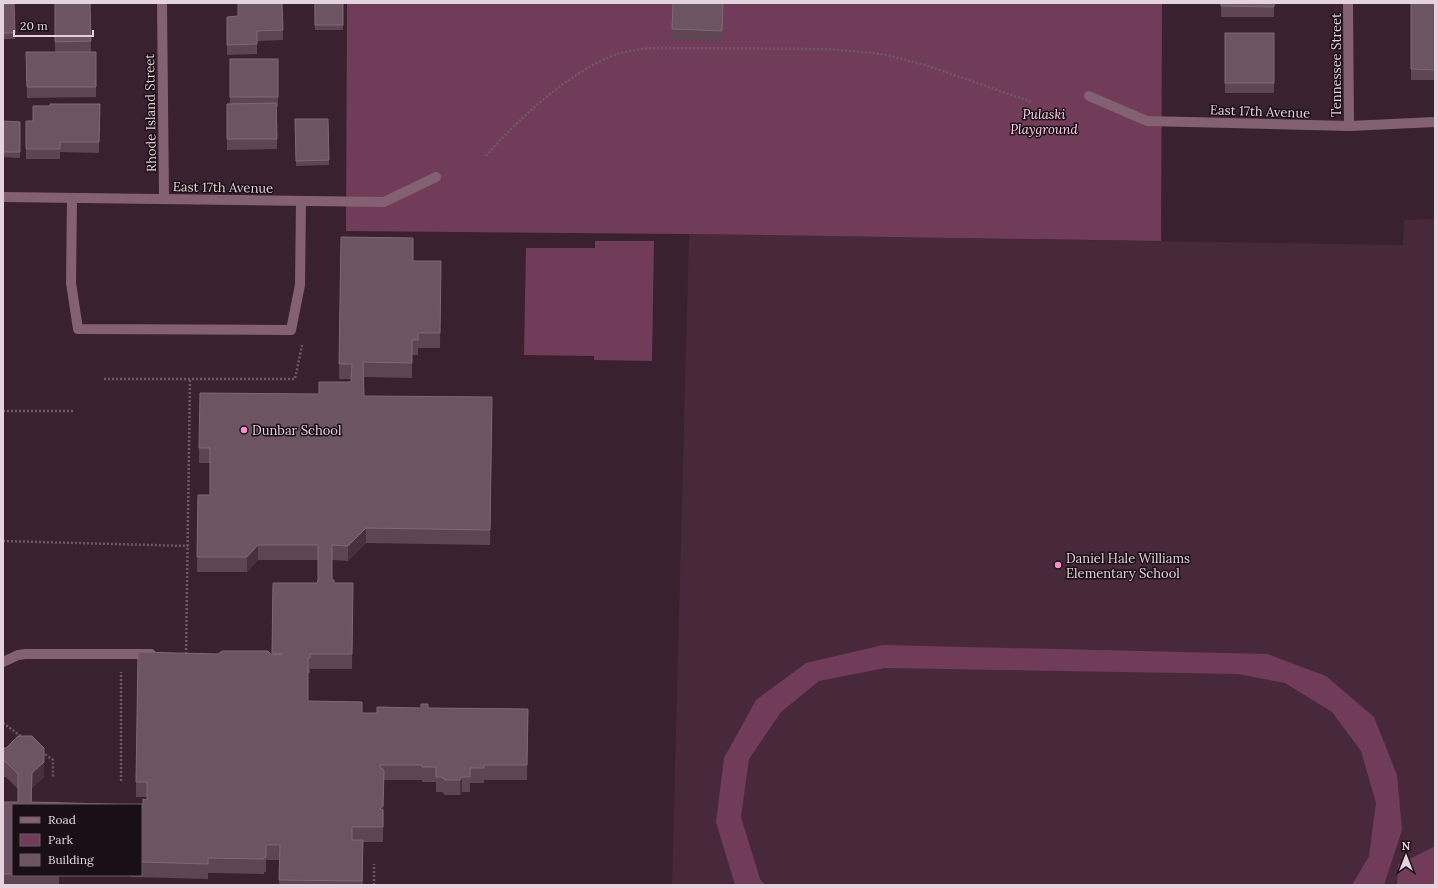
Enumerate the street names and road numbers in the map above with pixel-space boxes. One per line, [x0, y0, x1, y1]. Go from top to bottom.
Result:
street label: Tennessee Street [1328, 13, 1345, 117]
street label: Rhode Island Street [141, 54, 160, 172]
street label: East 17th Avenue [1210, 101, 1310, 122]
street label: East 17th Avenue [173, 178, 273, 197]

